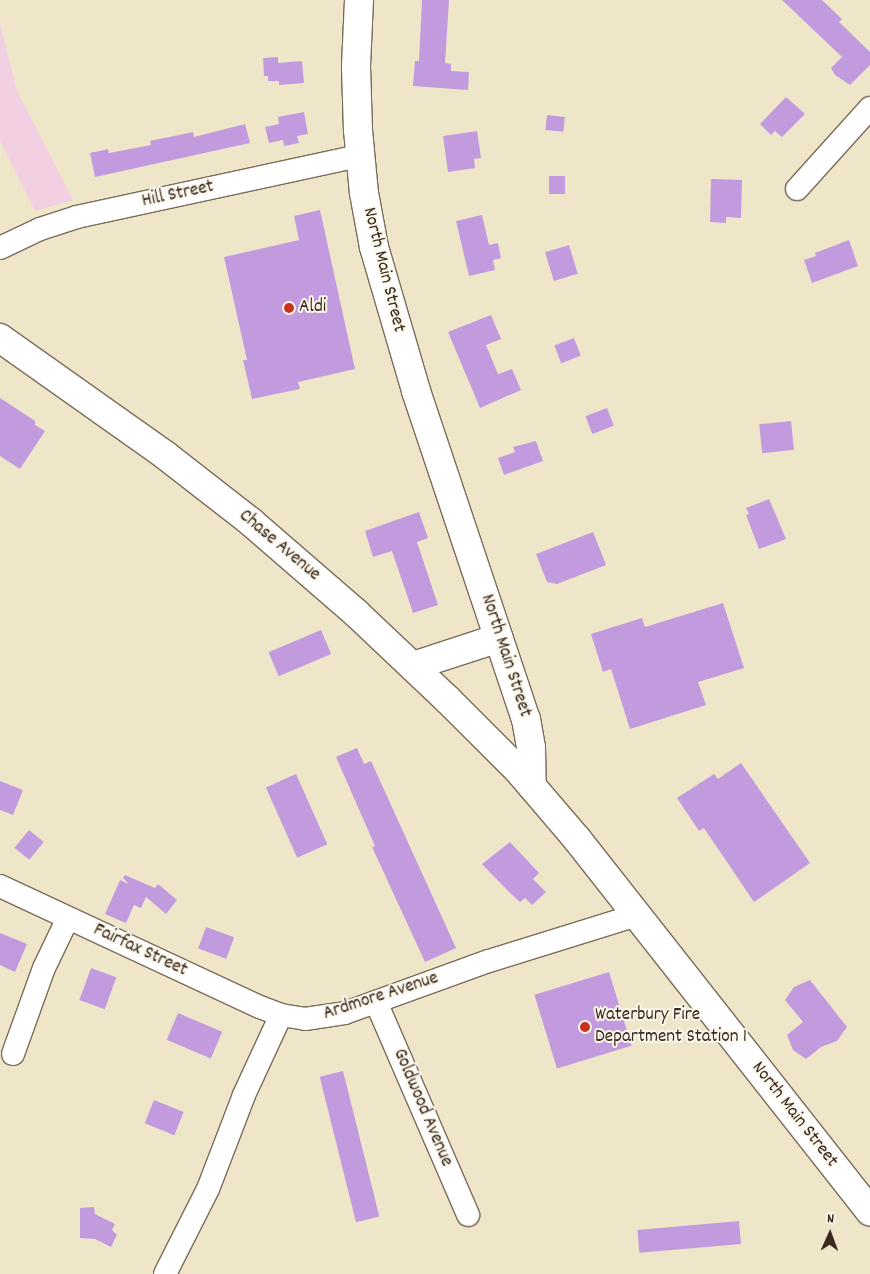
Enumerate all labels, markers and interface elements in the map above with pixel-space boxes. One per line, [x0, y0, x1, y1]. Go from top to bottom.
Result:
street label: Hill Street [140, 176, 216, 214]
street label: North Main Street [356, 205, 410, 335]
place label: Aldi [299, 297, 326, 319]
marker: Aldi [283, 302, 295, 314]
street label: Chase Avenue [233, 505, 325, 587]
street label: North Main Street [474, 592, 536, 720]
street label: Fairfax Street [89, 919, 191, 983]
street label: Ardmore Avenue [321, 968, 441, 1026]
place label: Waterbury Fire Department Station 1 [595, 1005, 747, 1049]
marker: Waterbury Fire Department Station 1 [579, 1021, 591, 1033]
street label: Goldwood Avenue [387, 1046, 457, 1170]
street label: North Main Street [746, 1058, 842, 1172]
north arrow [805, 1209, 855, 1259]
text: N [827, 1209, 834, 1229]

